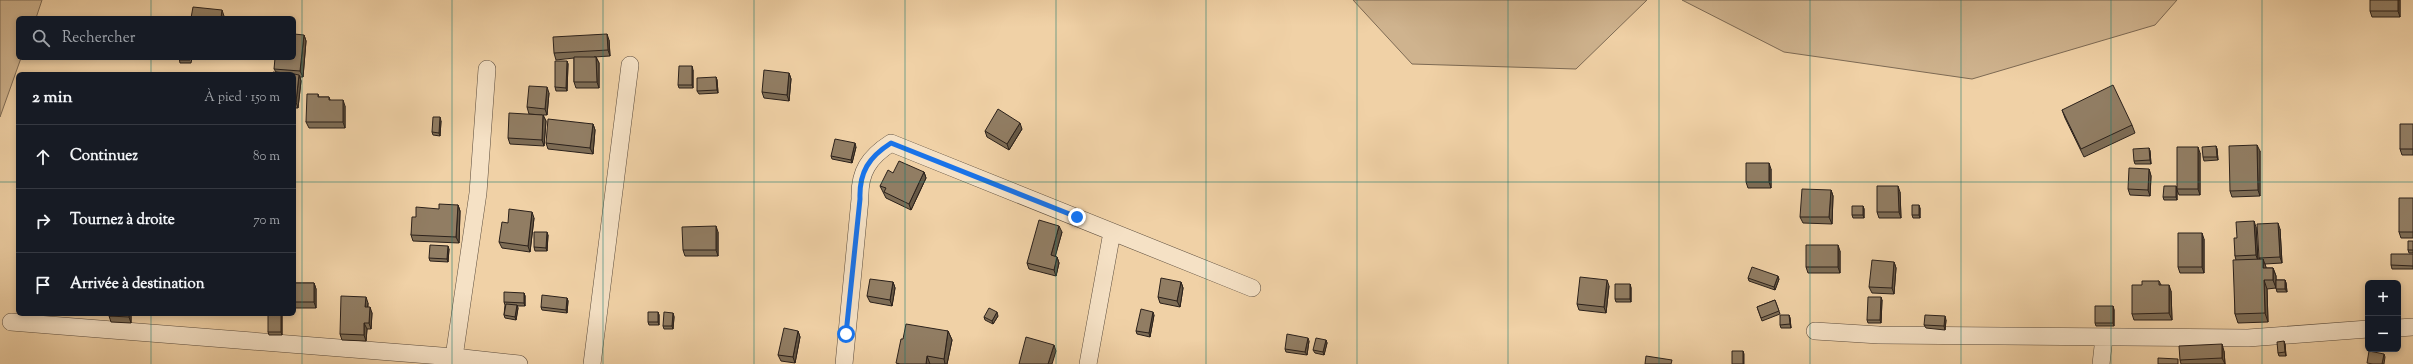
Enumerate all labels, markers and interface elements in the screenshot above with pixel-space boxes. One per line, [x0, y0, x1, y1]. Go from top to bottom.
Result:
search box [16, 16, 296, 60]
icon: search [30, 27, 52, 49]
text: Rechercher [62, 28, 135, 49]
text: 2 min [32, 86, 73, 110]
text: À pied · 150 m [204, 89, 280, 107]
icon: ahead [32, 146, 54, 168]
text: Continuez [70, 146, 138, 167]
text: 80 m [253, 148, 280, 166]
route end [1068, 208, 1086, 226]
icon: right [32, 210, 54, 232]
text: Tournez à droite [70, 210, 175, 231]
text: 70 m [253, 212, 280, 230]
icon: arrive [32, 274, 54, 296]
text: Arrivée à destination [70, 274, 205, 295]
map controls [2365, 280, 2401, 352]
button: + [2365, 280, 2401, 316]
button: − [2365, 316, 2401, 352]
route start [837, 325, 855, 343]

